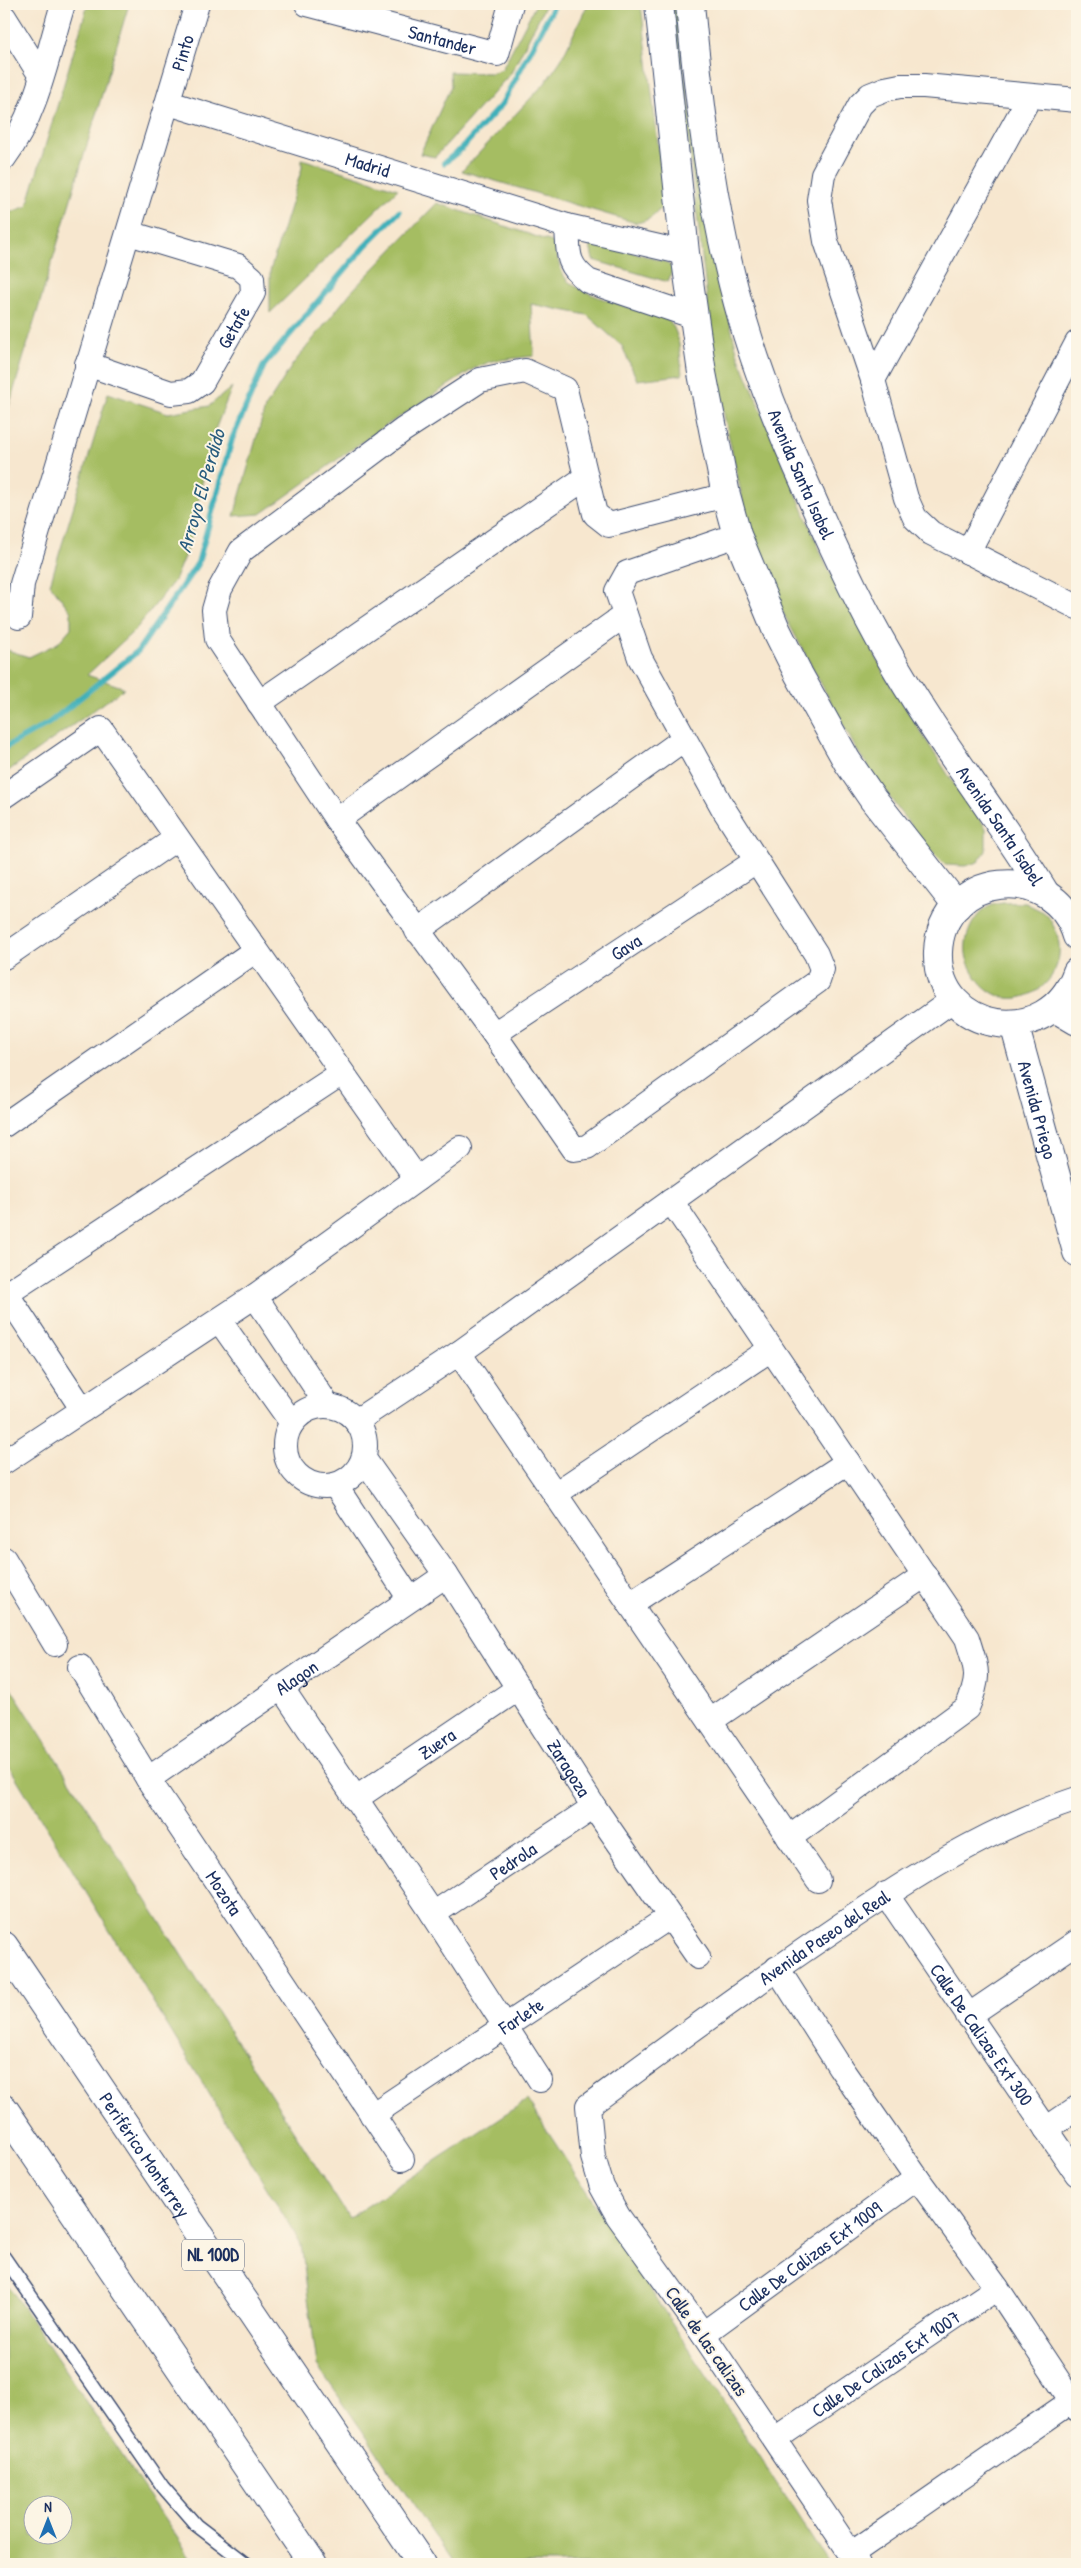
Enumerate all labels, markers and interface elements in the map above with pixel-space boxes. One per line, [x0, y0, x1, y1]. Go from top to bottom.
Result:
street label: Santander [405, 18, 480, 61]
street label: Pinto [165, 31, 200, 74]
street label: Madrid [342, 145, 394, 184]
street label: Getafe [211, 301, 256, 353]
street label: Avenida Santa Isabel [762, 405, 842, 544]
water label: Arroyo El Perdido [170, 424, 232, 556]
street label: Avenida Santa Isabel [951, 761, 1051, 891]
street label: Gava [605, 927, 647, 967]
street label: Avenida Priego [1012, 1058, 1064, 1162]
street label: Alagon [270, 1653, 323, 1701]
street label: Zuera [413, 1721, 461, 1765]
street label: Zaragoza [541, 1734, 597, 1802]
street label: Pedrola [484, 1835, 542, 1886]
street label: Mozota [200, 1865, 249, 1921]
street label: Avenida Paseo del Real [754, 1883, 896, 1991]
street label: Calle De Calizas Ext 300 [924, 1958, 1040, 2111]
street label: Farlete [493, 1991, 549, 2041]
street label: Periférico Monterrey [94, 2087, 197, 2222]
street label: Calle De Calizas Ext 1009 [732, 2195, 887, 2317]
road number: NL 100D [182, 2240, 244, 2270]
street label: Calle de las calizas [659, 2281, 755, 2401]
street label: Calle De Calizas Ext 1007 [806, 2304, 965, 2424]
north arrow [22, 2496, 72, 2546]
text: N [44, 2497, 52, 2516]

